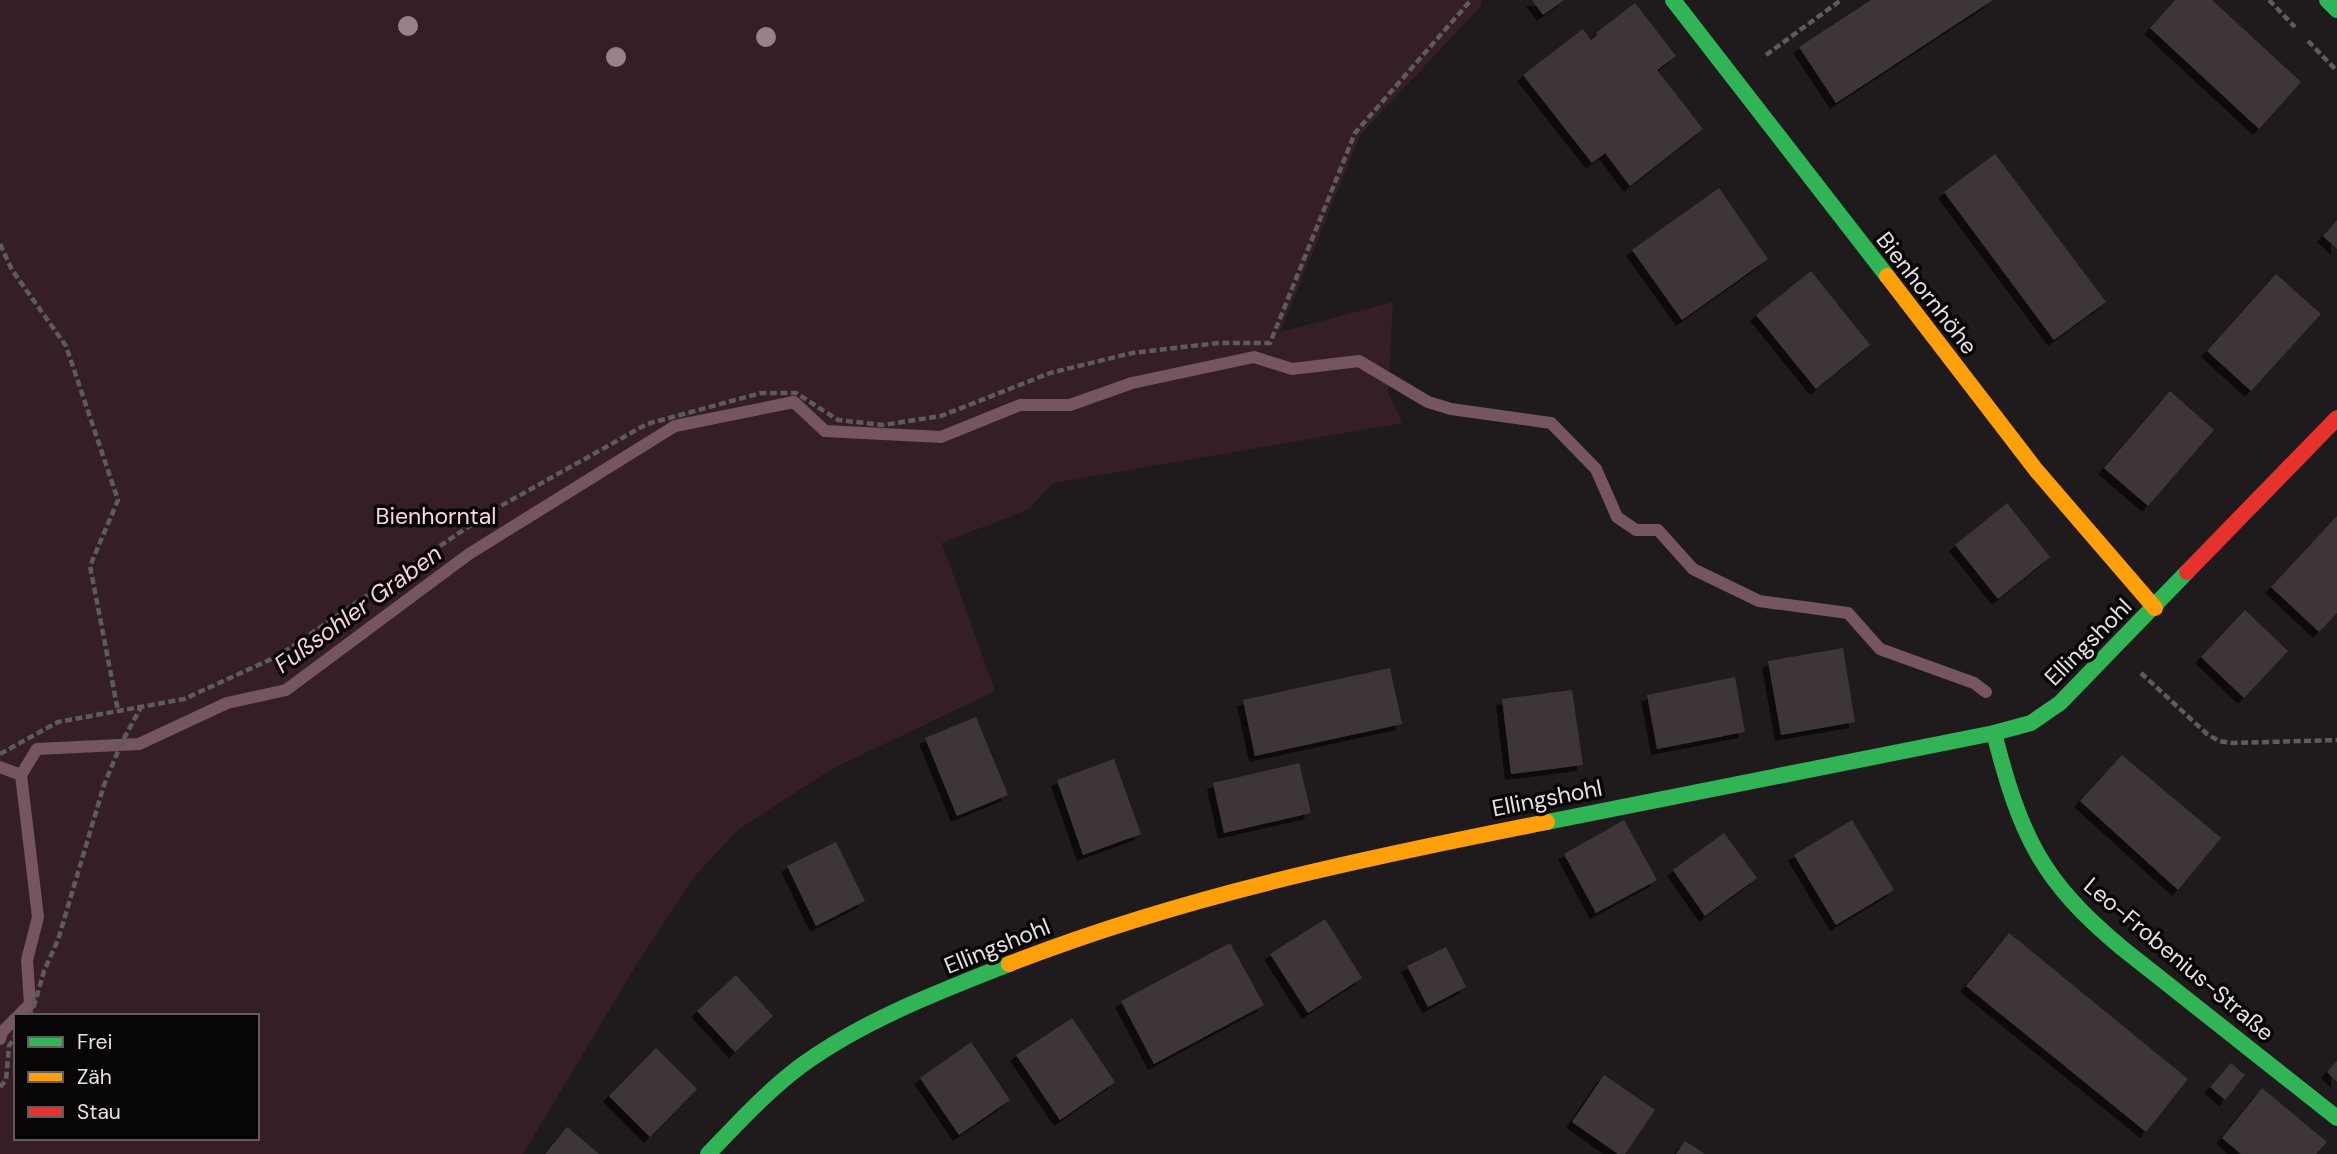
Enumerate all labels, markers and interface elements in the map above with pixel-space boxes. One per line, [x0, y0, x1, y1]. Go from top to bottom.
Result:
street label: Bienhornhöhe [1870, 226, 1984, 360]
park label: Bienhorntal [376, 501, 496, 531]
water label: Fußsohler Graben [268, 537, 448, 680]
street label: Ellingshohl [2038, 592, 2138, 692]
street label: Ellingshohl [1489, 773, 1605, 823]
street label: Leo-Frobenius-Straße [2078, 871, 2280, 1047]
street label: Ellingshohl [940, 911, 1054, 981]
legend [14, 1014, 259, 1140]
text: Frei [77, 1028, 113, 1056]
text: Zäh [77, 1063, 112, 1091]
text: Stau [77, 1098, 121, 1126]

